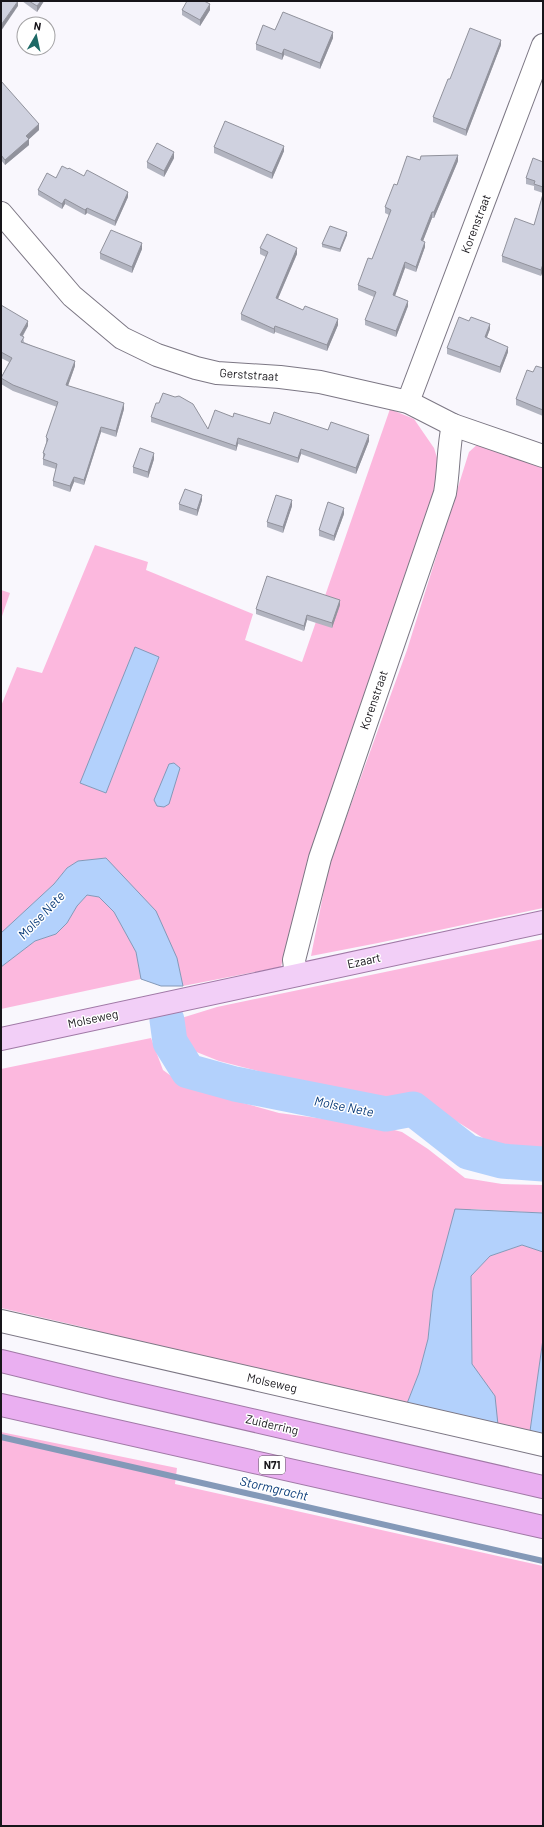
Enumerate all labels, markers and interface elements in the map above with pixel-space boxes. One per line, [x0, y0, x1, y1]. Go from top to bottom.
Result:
north arrow [16, 16, 56, 56]
text: N [33, 19, 42, 33]
street label: Korenstraat [457, 192, 493, 255]
street label: Gerststraat [219, 365, 279, 383]
street label: Korenstraat [356, 668, 390, 731]
water label: Molse Nete [14, 888, 68, 942]
street label: Ezaart [346, 950, 382, 970]
street label: Molseweg [66, 1006, 119, 1030]
water label: Molse Nete [313, 1092, 375, 1120]
street label: Molseweg [246, 1369, 299, 1395]
street label: Zuiderring [244, 1411, 300, 1437]
road number: N71 [259, 1456, 285, 1474]
water label: Stormgracht [238, 1472, 310, 1504]

